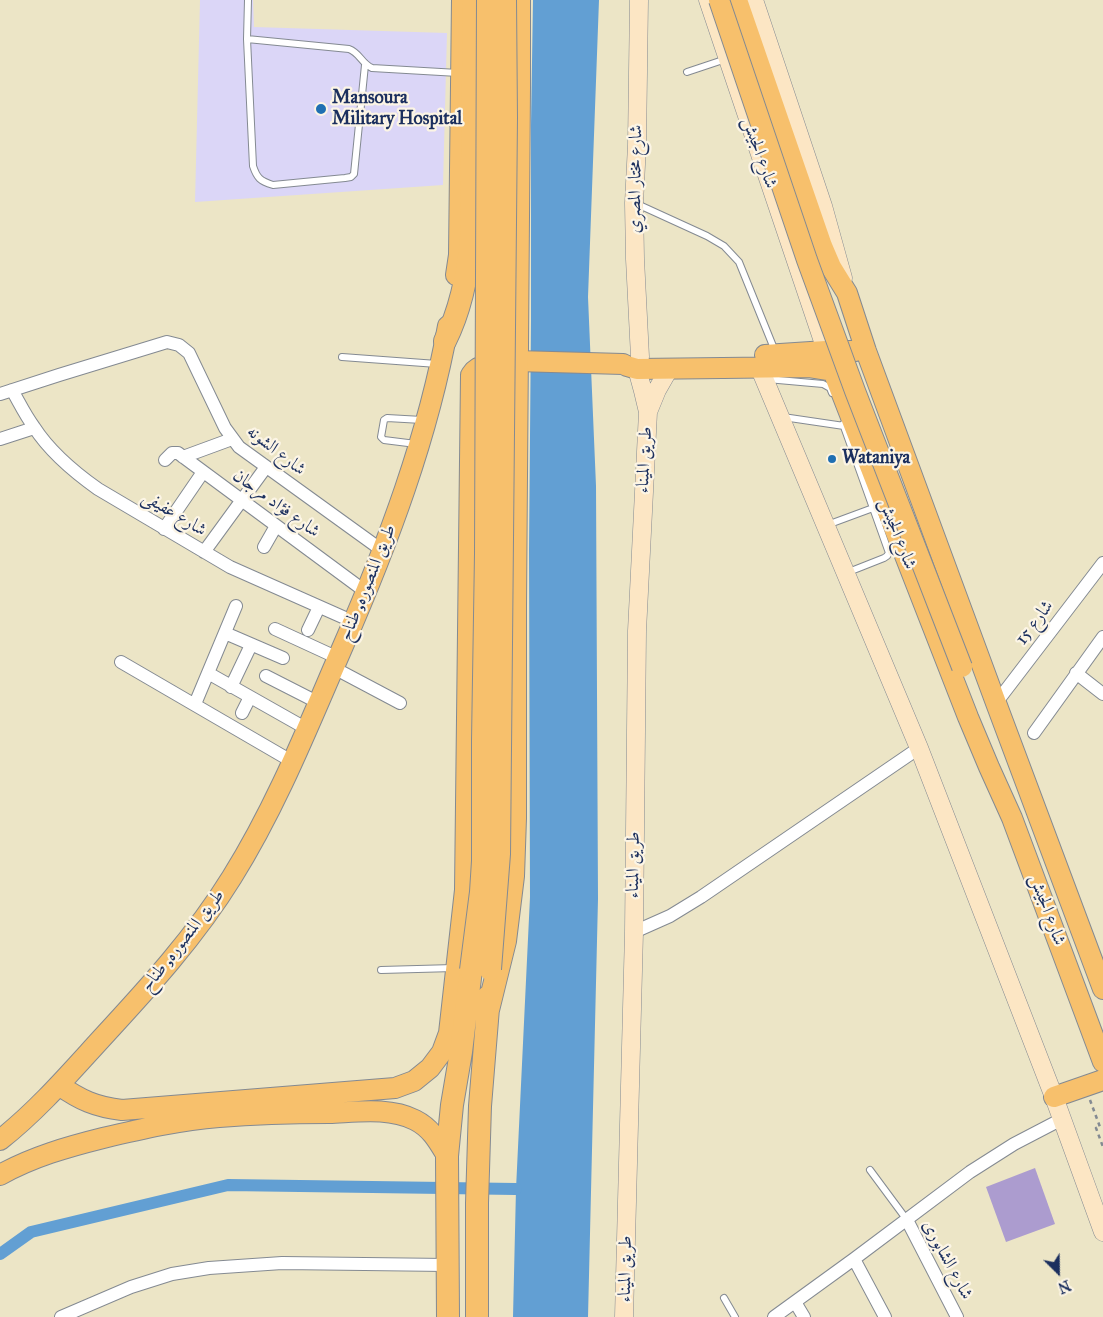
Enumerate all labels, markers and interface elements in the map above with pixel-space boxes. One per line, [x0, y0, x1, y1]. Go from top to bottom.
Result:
place label: Mansoura Military Hospital [332, 88, 462, 130]
marker: Mansoura Military Hospital [314, 102, 328, 116]
street label: شارع الجيش [737, 114, 781, 192]
street label: شارع مختار المصري [624, 124, 648, 234]
street label: شارع الشونه [242, 421, 310, 481]
street label: طريق الميناء [632, 426, 658, 494]
place label: Wataniya [842, 448, 910, 470]
marker: Wataniya [826, 453, 838, 465]
street label: شارع فؤاد مرجان [228, 465, 324, 543]
street label: شارع عفيفى [138, 486, 210, 542]
street label: شارع الجيش [874, 495, 920, 573]
street label: طريق المنصوره, طناح [335, 522, 401, 644]
street label: شارع 15 [1011, 596, 1059, 650]
street label: طريق الميناء [623, 831, 645, 899]
street label: شارع الجيش [1024, 871, 1070, 949]
street label: طريق المنصوره, طناح [136, 886, 230, 996]
street label: شارع الشابورى [917, 1216, 977, 1304]
street label: طريق الميناء [615, 1235, 637, 1303]
north arrow [1033, 1247, 1083, 1297]
text: N [1055, 1276, 1073, 1296]

